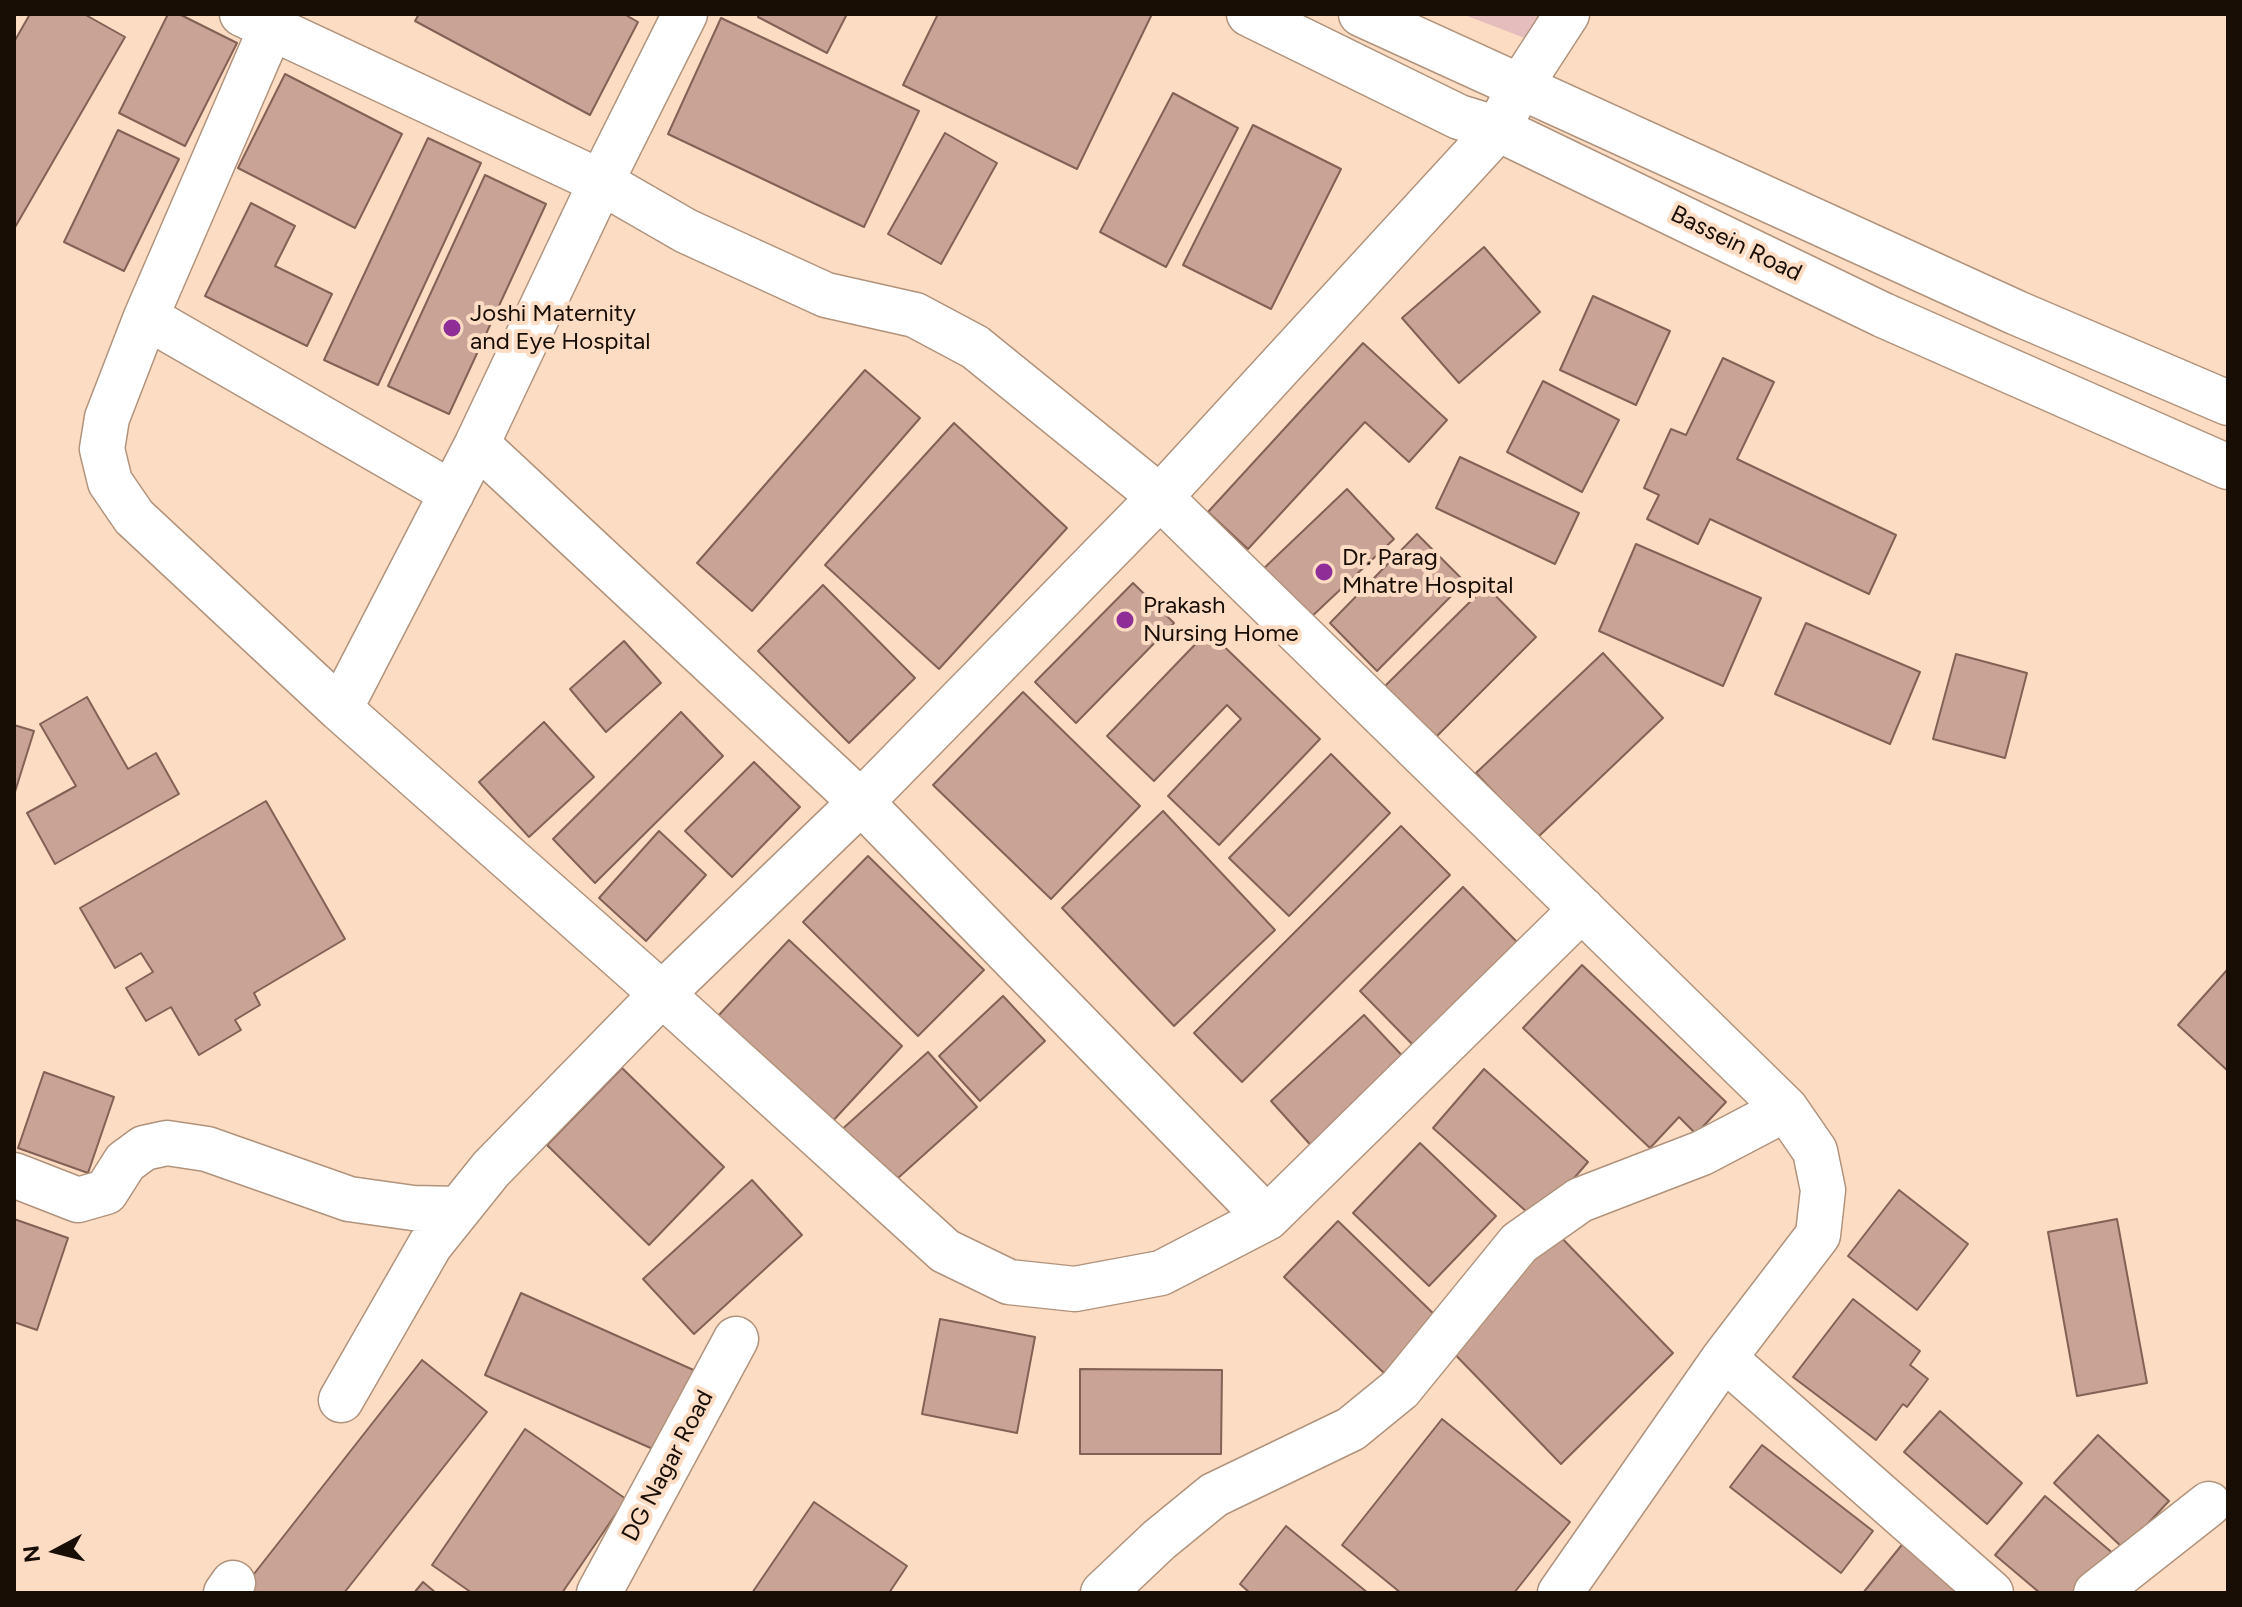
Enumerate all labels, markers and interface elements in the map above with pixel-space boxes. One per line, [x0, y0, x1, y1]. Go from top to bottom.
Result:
street label: Bassein Road [1666, 200, 1806, 288]
place label: Joshi Maternity and Eye Hospital [470, 300, 651, 356]
marker: Joshi Maternity and Eye Hospital [441, 317, 463, 339]
place label: Dr. Parag Mhatre Hospital [1342, 544, 1514, 600]
marker: Dr. Parag Mhatre Hospital [1313, 561, 1335, 583]
place label: Prakash Nursing Home [1143, 592, 1299, 648]
marker: Prakash Nursing Home [1114, 609, 1136, 631]
street label: DG Nagar Road [616, 1385, 720, 1547]
north arrow [16, 1511, 96, 1591]
text: N [17, 1544, 46, 1564]

